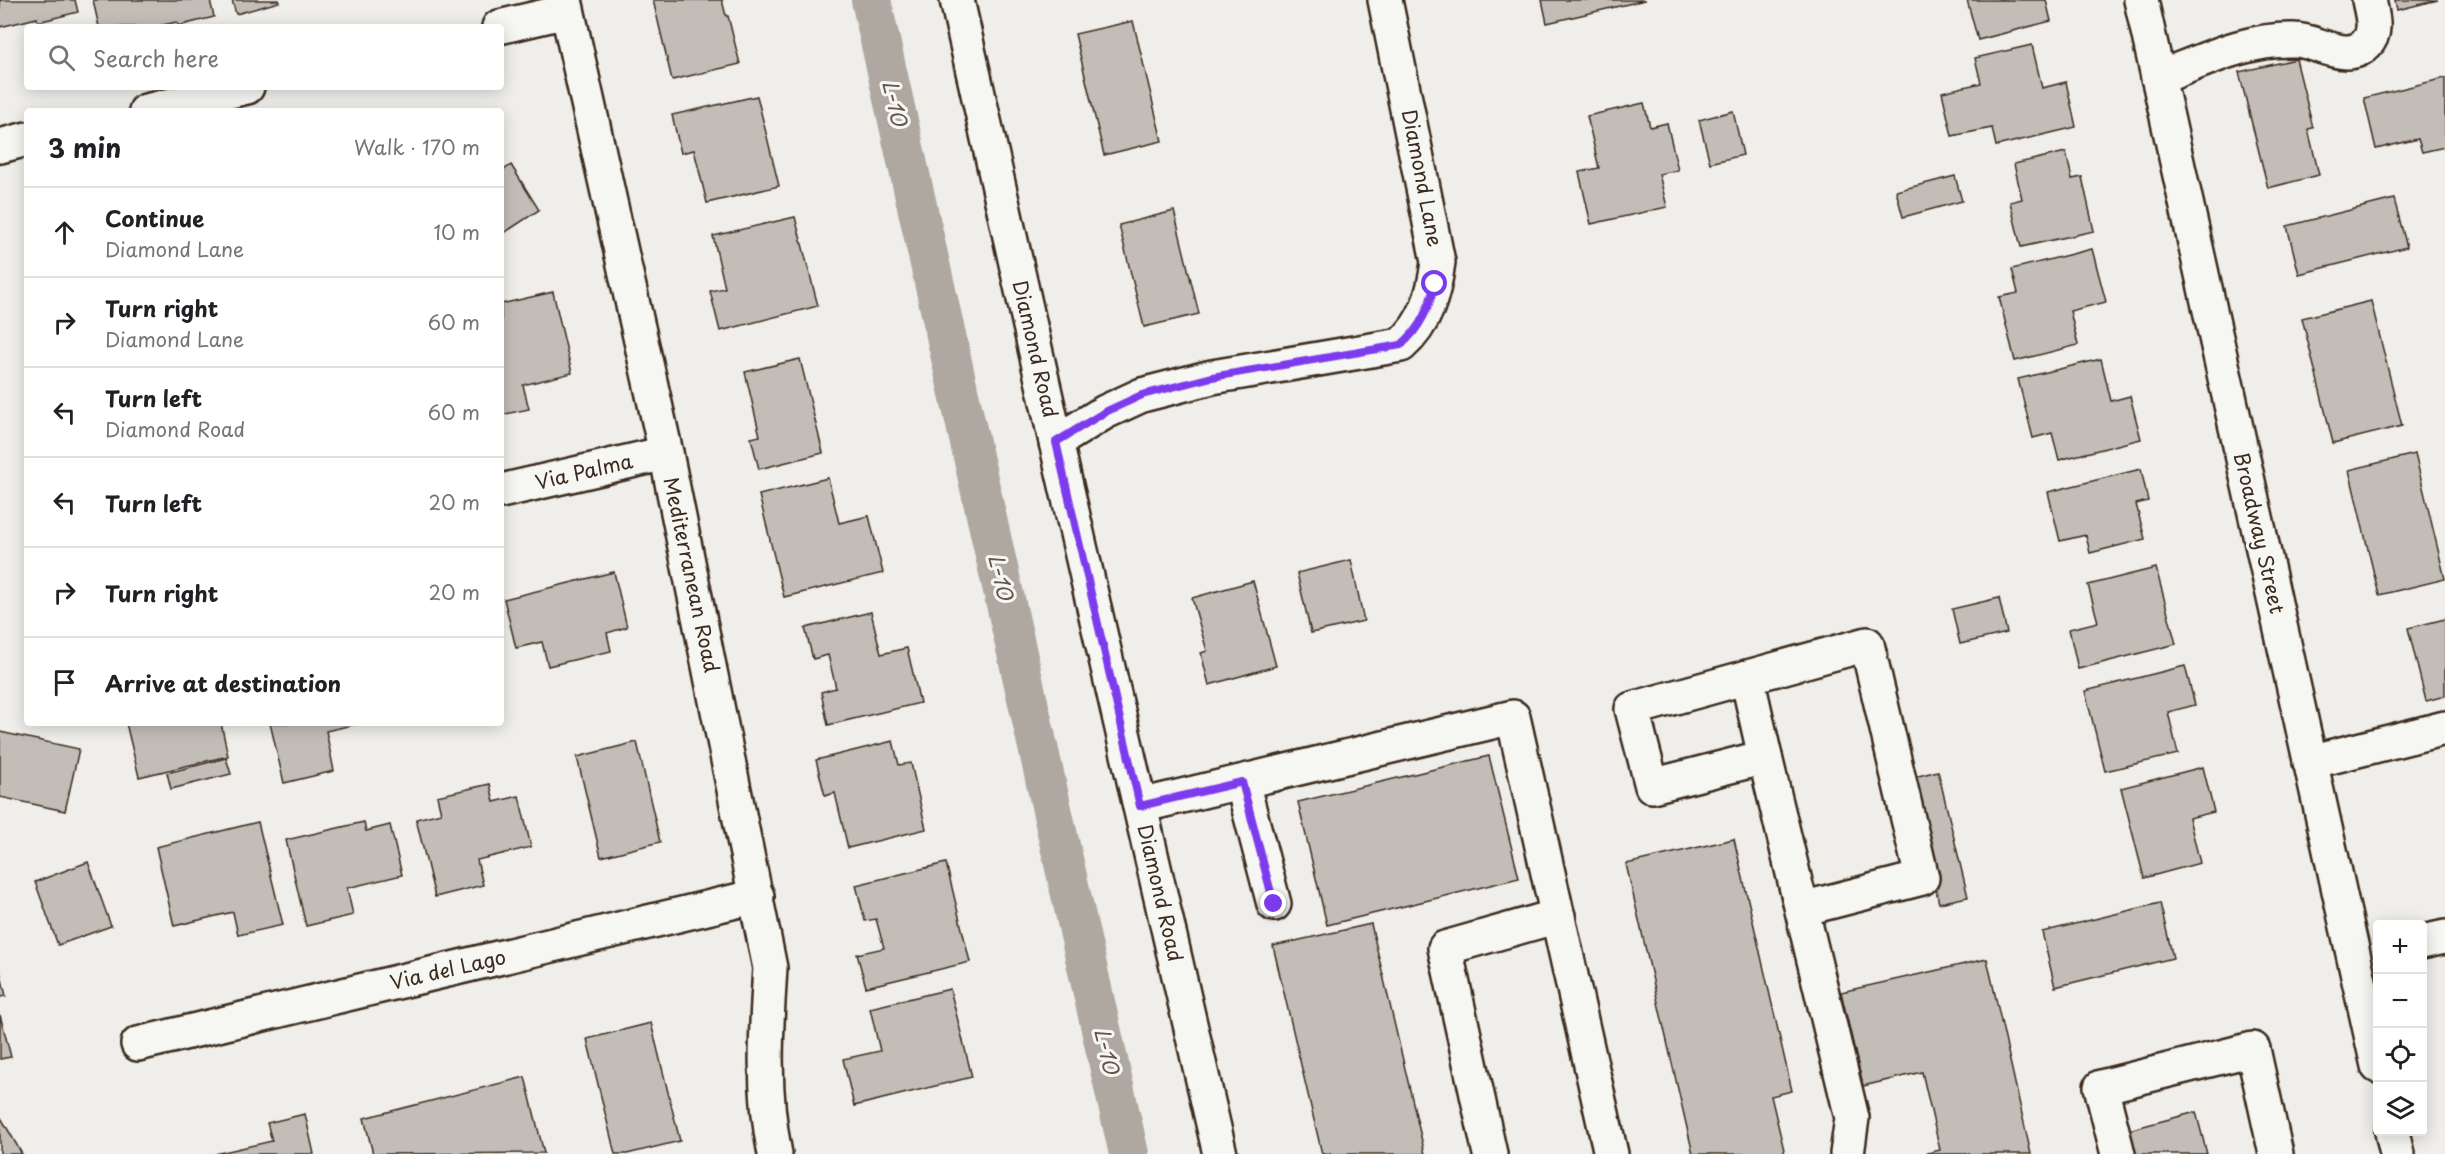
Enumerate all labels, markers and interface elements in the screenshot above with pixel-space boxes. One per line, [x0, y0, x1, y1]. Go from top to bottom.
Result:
search box [24, 24, 504, 90]
icon: search [45, 41, 78, 74]
text: Search here [93, 41, 219, 74]
water label: L-10 [875, 77, 917, 130]
street label: Diamond Lane [1395, 107, 1451, 249]
text: 3 min [48, 128, 121, 167]
text: Walk · 170 m [354, 132, 480, 162]
text: Continue [105, 201, 204, 234]
icon: ahead [48, 216, 81, 249]
text: 10 m [433, 217, 480, 247]
text: Diamond Lane [105, 234, 244, 264]
route start [1421, 270, 1447, 296]
street label: Diamond Road [1006, 277, 1066, 420]
text: Turn right [105, 291, 218, 324]
icon: right [48, 306, 81, 339]
text: 60 m [428, 307, 480, 337]
text: Diamond Lane [105, 324, 244, 354]
text: Turn left [105, 381, 202, 414]
icon: left [48, 396, 81, 429]
text: 60 m [428, 397, 480, 427]
text: Diamond Road [105, 414, 245, 444]
street label: Via Palma [532, 445, 636, 497]
street label: Broadway Street [2227, 449, 2293, 616]
street label: Mediterranean Road [657, 474, 727, 675]
icon: left [48, 486, 81, 519]
text: Turn left [105, 486, 202, 519]
text: 20 m [428, 487, 480, 517]
water label: L-10 [981, 551, 1023, 604]
icon: right [48, 576, 81, 609]
text: Turn right [105, 576, 218, 609]
text: 20 m [428, 577, 480, 607]
icon: arrive [48, 666, 81, 699]
text: Arrive at destination [105, 666, 341, 699]
street label: Diamond Road [1131, 821, 1191, 964]
route end [1260, 890, 1286, 916]
map controls [2373, 920, 2427, 1136]
button: + [2373, 920, 2427, 974]
street label: Via del Lago [387, 941, 509, 997]
button: − [2373, 974, 2427, 1028]
water label: L-10 [1087, 1025, 1129, 1078]
button: locate [2373, 1028, 2427, 1082]
button: layers [2373, 1082, 2427, 1136]

